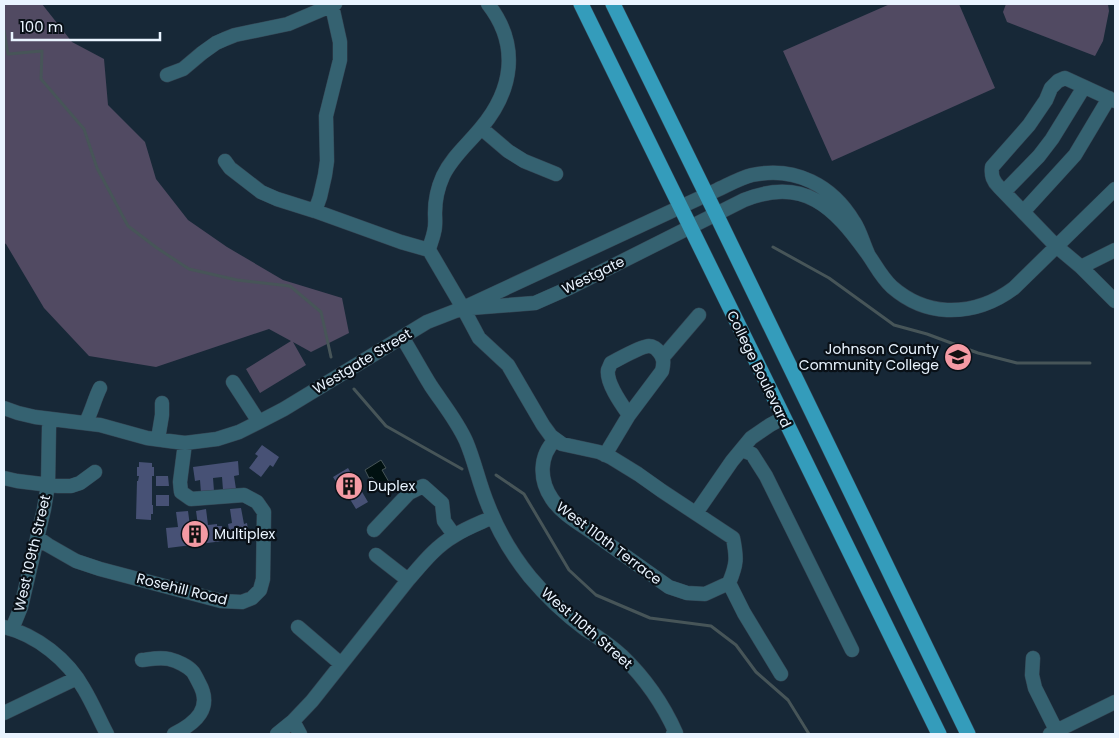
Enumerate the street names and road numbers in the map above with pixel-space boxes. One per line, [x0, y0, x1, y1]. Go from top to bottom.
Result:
street label: Westgate [558, 251, 628, 299]
street label: College Boulevard [722, 307, 796, 431]
street label: Westgate Street [309, 324, 415, 398]
street label: West 109th Street [9, 493, 55, 613]
street label: West 110th Terrace [552, 497, 666, 590]
street label: Rosehill Road [135, 568, 229, 610]
street label: West 110th Street [537, 583, 637, 673]

